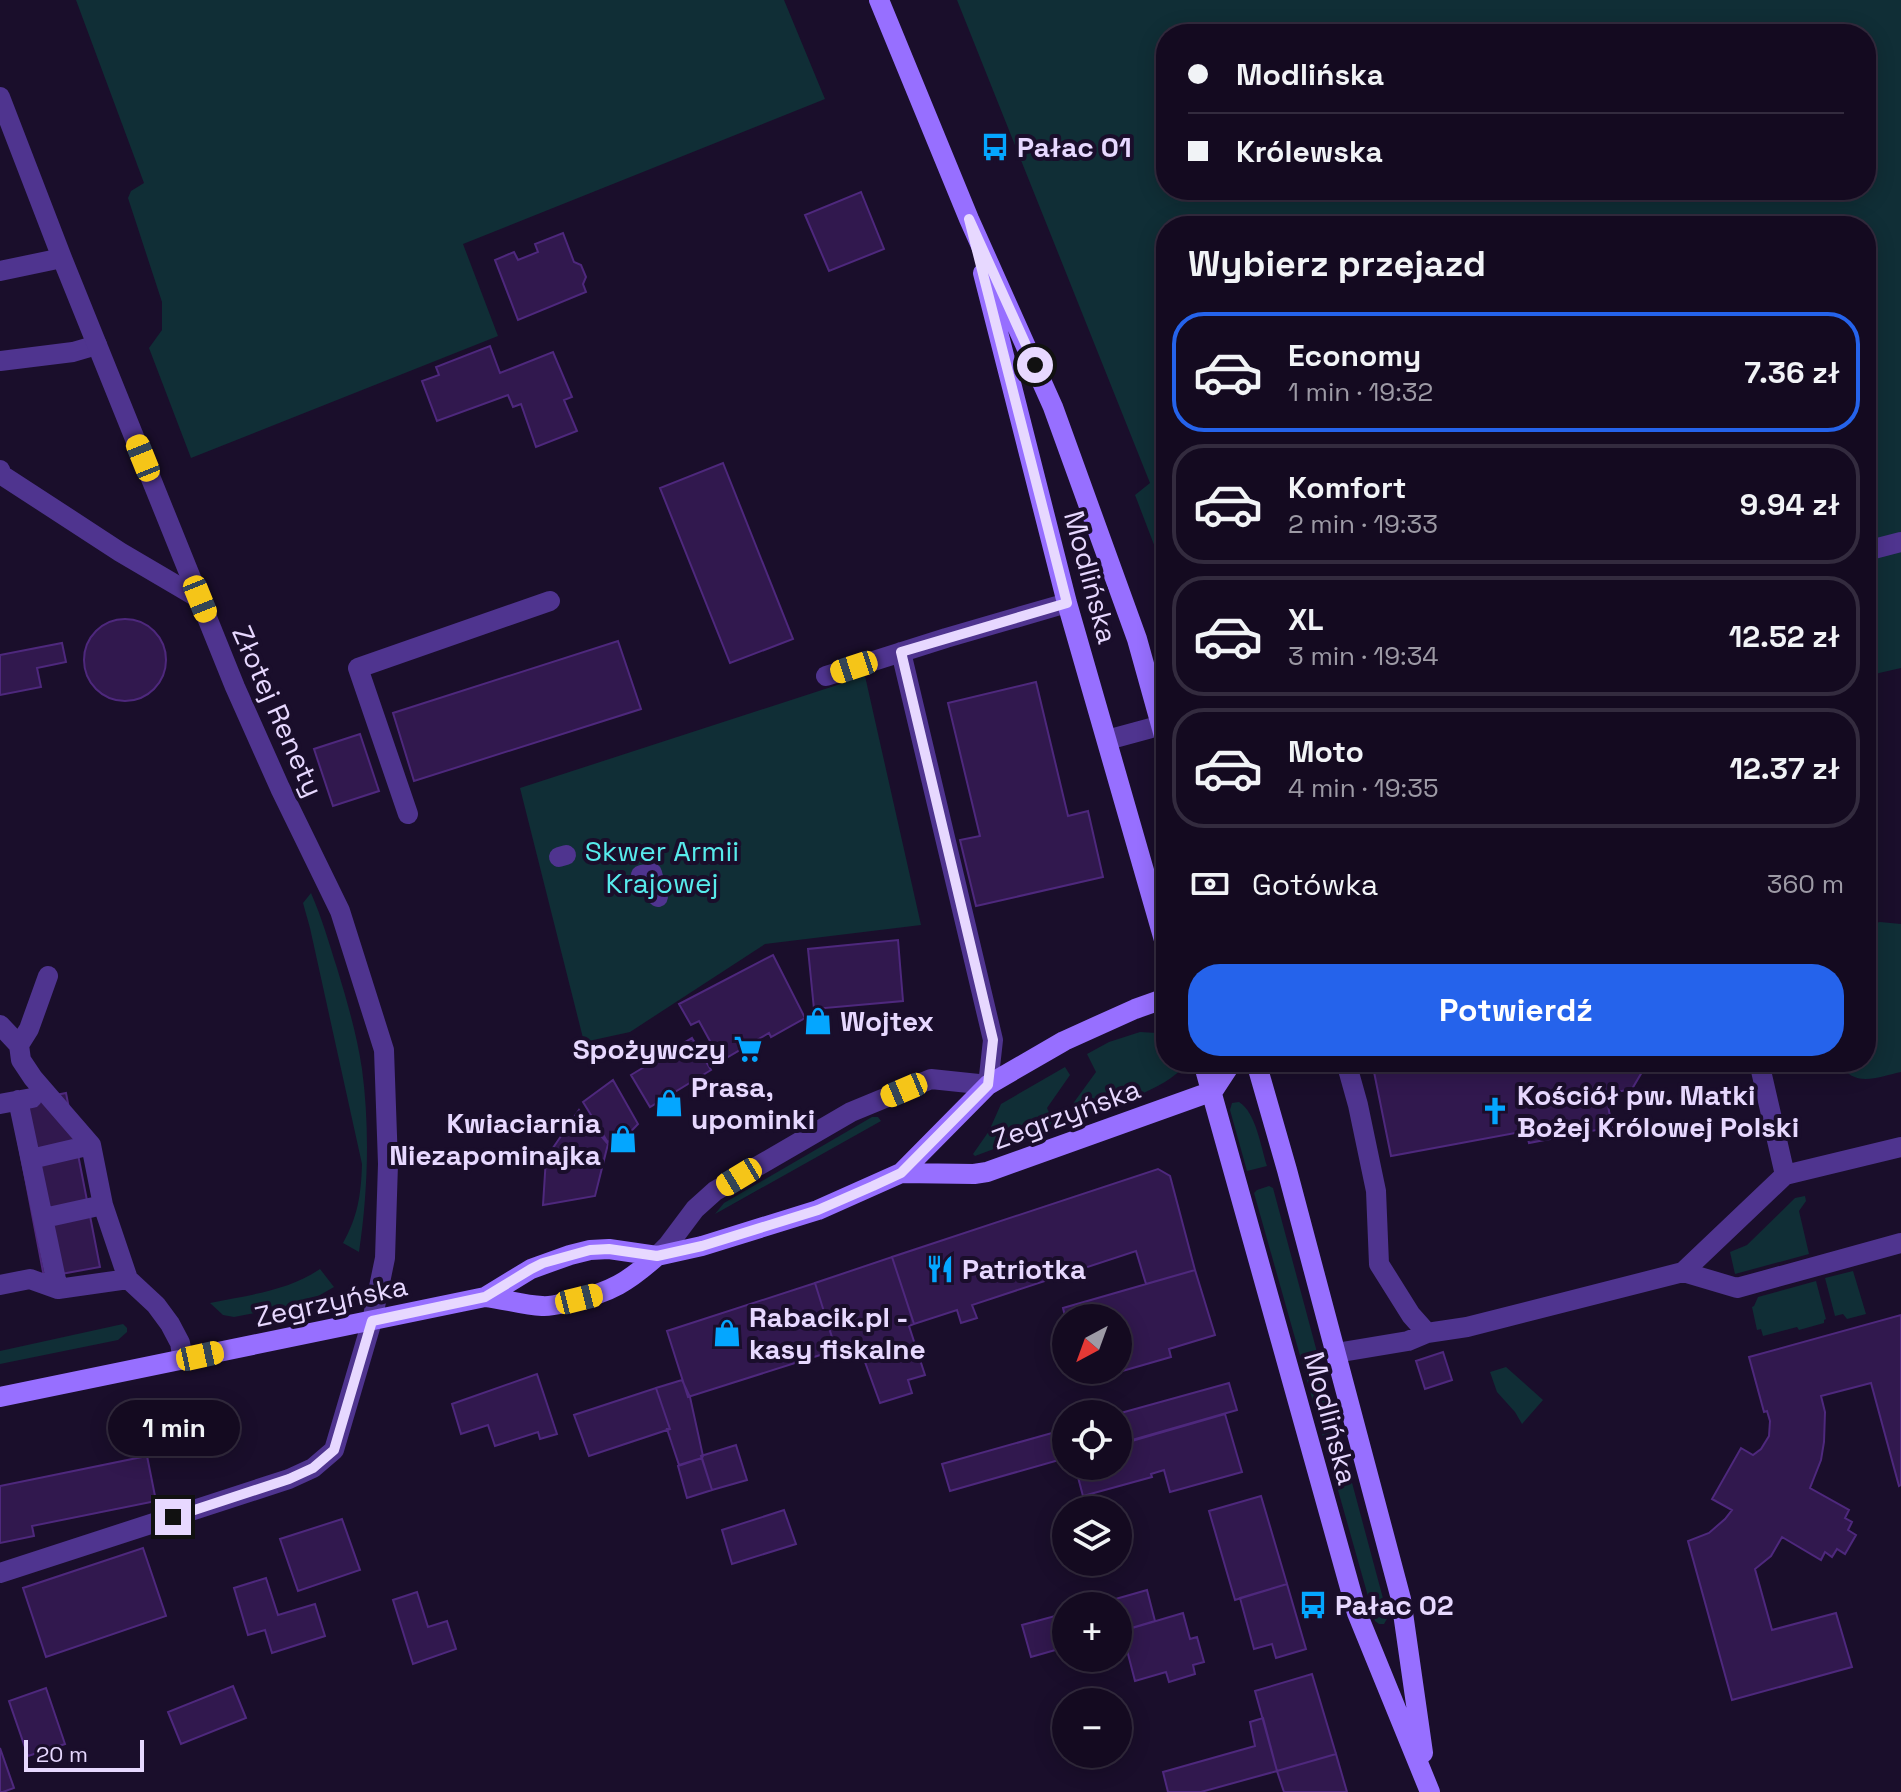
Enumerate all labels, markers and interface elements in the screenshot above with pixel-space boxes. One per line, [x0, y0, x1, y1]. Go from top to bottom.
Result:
text: Modlińska [1236, 55, 1384, 94]
place label: Pałac 01 [1017, 129, 1132, 165]
bus stop icon: Pałac 01 [980, 132, 1010, 162]
text: Królewska [1236, 132, 1383, 171]
text: Wybierz przejazd [1188, 241, 1486, 287]
icon: car [1192, 336, 1264, 408]
text: Economy [1288, 336, 1421, 375]
route start [1017, 347, 1053, 383]
text: 7.36 zł [1744, 353, 1840, 392]
text: 1 min · 19:32 [1288, 375, 1433, 409]
car [123, 431, 163, 485]
icon: car [1192, 468, 1264, 540]
text: Komfort [1288, 468, 1406, 507]
text: 9.94 zł [1740, 485, 1840, 524]
street label: Modlińska [1056, 507, 1126, 647]
text: 2 min · 19:33 [1288, 507, 1438, 541]
car [180, 572, 220, 626]
icon: car [1192, 600, 1264, 672]
text: XL [1288, 600, 1324, 639]
text: 12.52 zł [1729, 617, 1840, 656]
street label: Złotej Renety [224, 620, 332, 802]
text: 3 min · 19:34 [1288, 639, 1439, 673]
car [827, 648, 881, 686]
icon: car [1192, 732, 1264, 804]
text: Moto [1288, 732, 1364, 771]
text: 12.37 zł [1729, 749, 1840, 788]
text: 4 min · 19:35 [1288, 771, 1438, 805]
park label: Skwer Armii Krajowej [585, 833, 739, 901]
icon: cash [1188, 862, 1232, 906]
text: Gotówka [1252, 865, 1378, 904]
text: 360 m [1767, 867, 1844, 901]
button: Potwierdź [1188, 964, 1844, 1056]
place label: Wojtex [840, 1003, 934, 1039]
shop icon: Wojtex [803, 1006, 833, 1036]
place label: Spożywczy [573, 1031, 726, 1067]
supermarket icon: Spożywczy [733, 1034, 763, 1064]
place label: Prasa, upominki [691, 1069, 815, 1137]
car [877, 1070, 931, 1110]
street label: Zegrzyńska [987, 1071, 1145, 1157]
place label: Kościół pw. Matki Bożej Królowej Polski [1517, 1077, 1799, 1145]
shop icon: Prasa, upominki [654, 1088, 684, 1118]
church icon: Kościół pw. Matki Bożej Królowej Polski [1480, 1096, 1510, 1126]
place label: Kwiaciarnia Niezapominajka [389, 1105, 601, 1173]
shop icon: Kwiaciarnia Niezapominajka [608, 1124, 638, 1154]
car [712, 1154, 766, 1200]
place label: Patriotka [962, 1251, 1086, 1287]
restaurant icon: Patriotka [925, 1254, 955, 1284]
street label: Zegrzyńska [251, 1267, 411, 1335]
car [553, 1282, 605, 1316]
place label: Rabacik.pl - kasy fiskalne [749, 1299, 926, 1367]
north arrow [1052, 1304, 1132, 1384]
map controls [1052, 1304, 1132, 1768]
shop icon: Rabacik.pl - kasy fiskalne [712, 1318, 742, 1348]
car [174, 1339, 226, 1373]
street label: Modlińska [1296, 1348, 1366, 1488]
button: locate [1052, 1400, 1132, 1480]
callout: 1 min [107, 1401, 239, 1457]
text: 1 min [142, 1411, 206, 1445]
button: layers [1052, 1496, 1132, 1576]
route end [155, 1499, 191, 1535]
place label: Pałac 02 [1335, 1587, 1454, 1623]
bus stop icon: Pałac 02 [1298, 1590, 1328, 1620]
button: + [1052, 1592, 1132, 1672]
button: − [1052, 1688, 1132, 1768]
scale bar [24, 1736, 144, 1772]
text: 20 m [36, 1740, 88, 1768]

